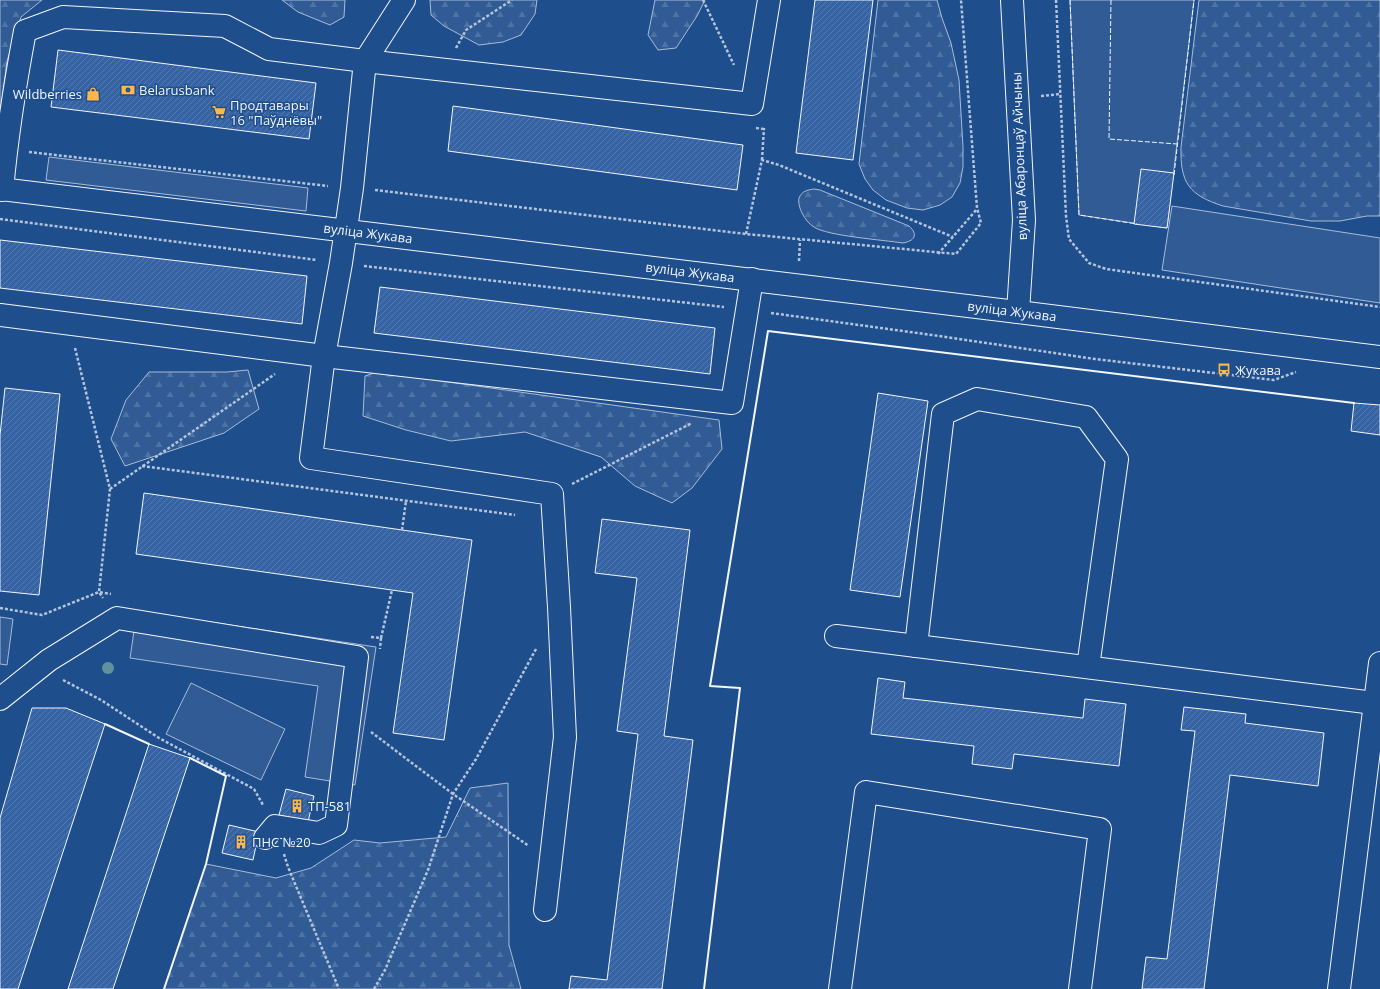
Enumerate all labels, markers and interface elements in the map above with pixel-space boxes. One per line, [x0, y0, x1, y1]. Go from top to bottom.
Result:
street label: вуліца Абаронцаў Айчыны [1007, 72, 1031, 240]
place label: Belarusbank [139, 81, 215, 99]
bank icon: Belarusbank [120, 82, 136, 98]
place label: Wildberries [13, 85, 82, 103]
shop icon: Wildberries [85, 86, 101, 102]
place label: Продтавары 16 "Паўднёвы" [230, 96, 322, 129]
supermarket icon: Продтавары 16 "Паўднёвы" [211, 104, 227, 120]
street label: вуліца Жукава [322, 219, 414, 247]
street label: вуліца Жукава [644, 258, 736, 286]
street label: вуліца Жукава [966, 297, 1058, 325]
place label: Жукава [1235, 361, 1281, 379]
bus stop icon: Жукава [1216, 362, 1232, 378]
place label: ТП-581 [308, 797, 351, 815]
building icon: ТП-581 [289, 798, 305, 814]
place label: ПНС №20 [252, 833, 311, 851]
building icon: ПНС №20 [233, 834, 249, 850]

